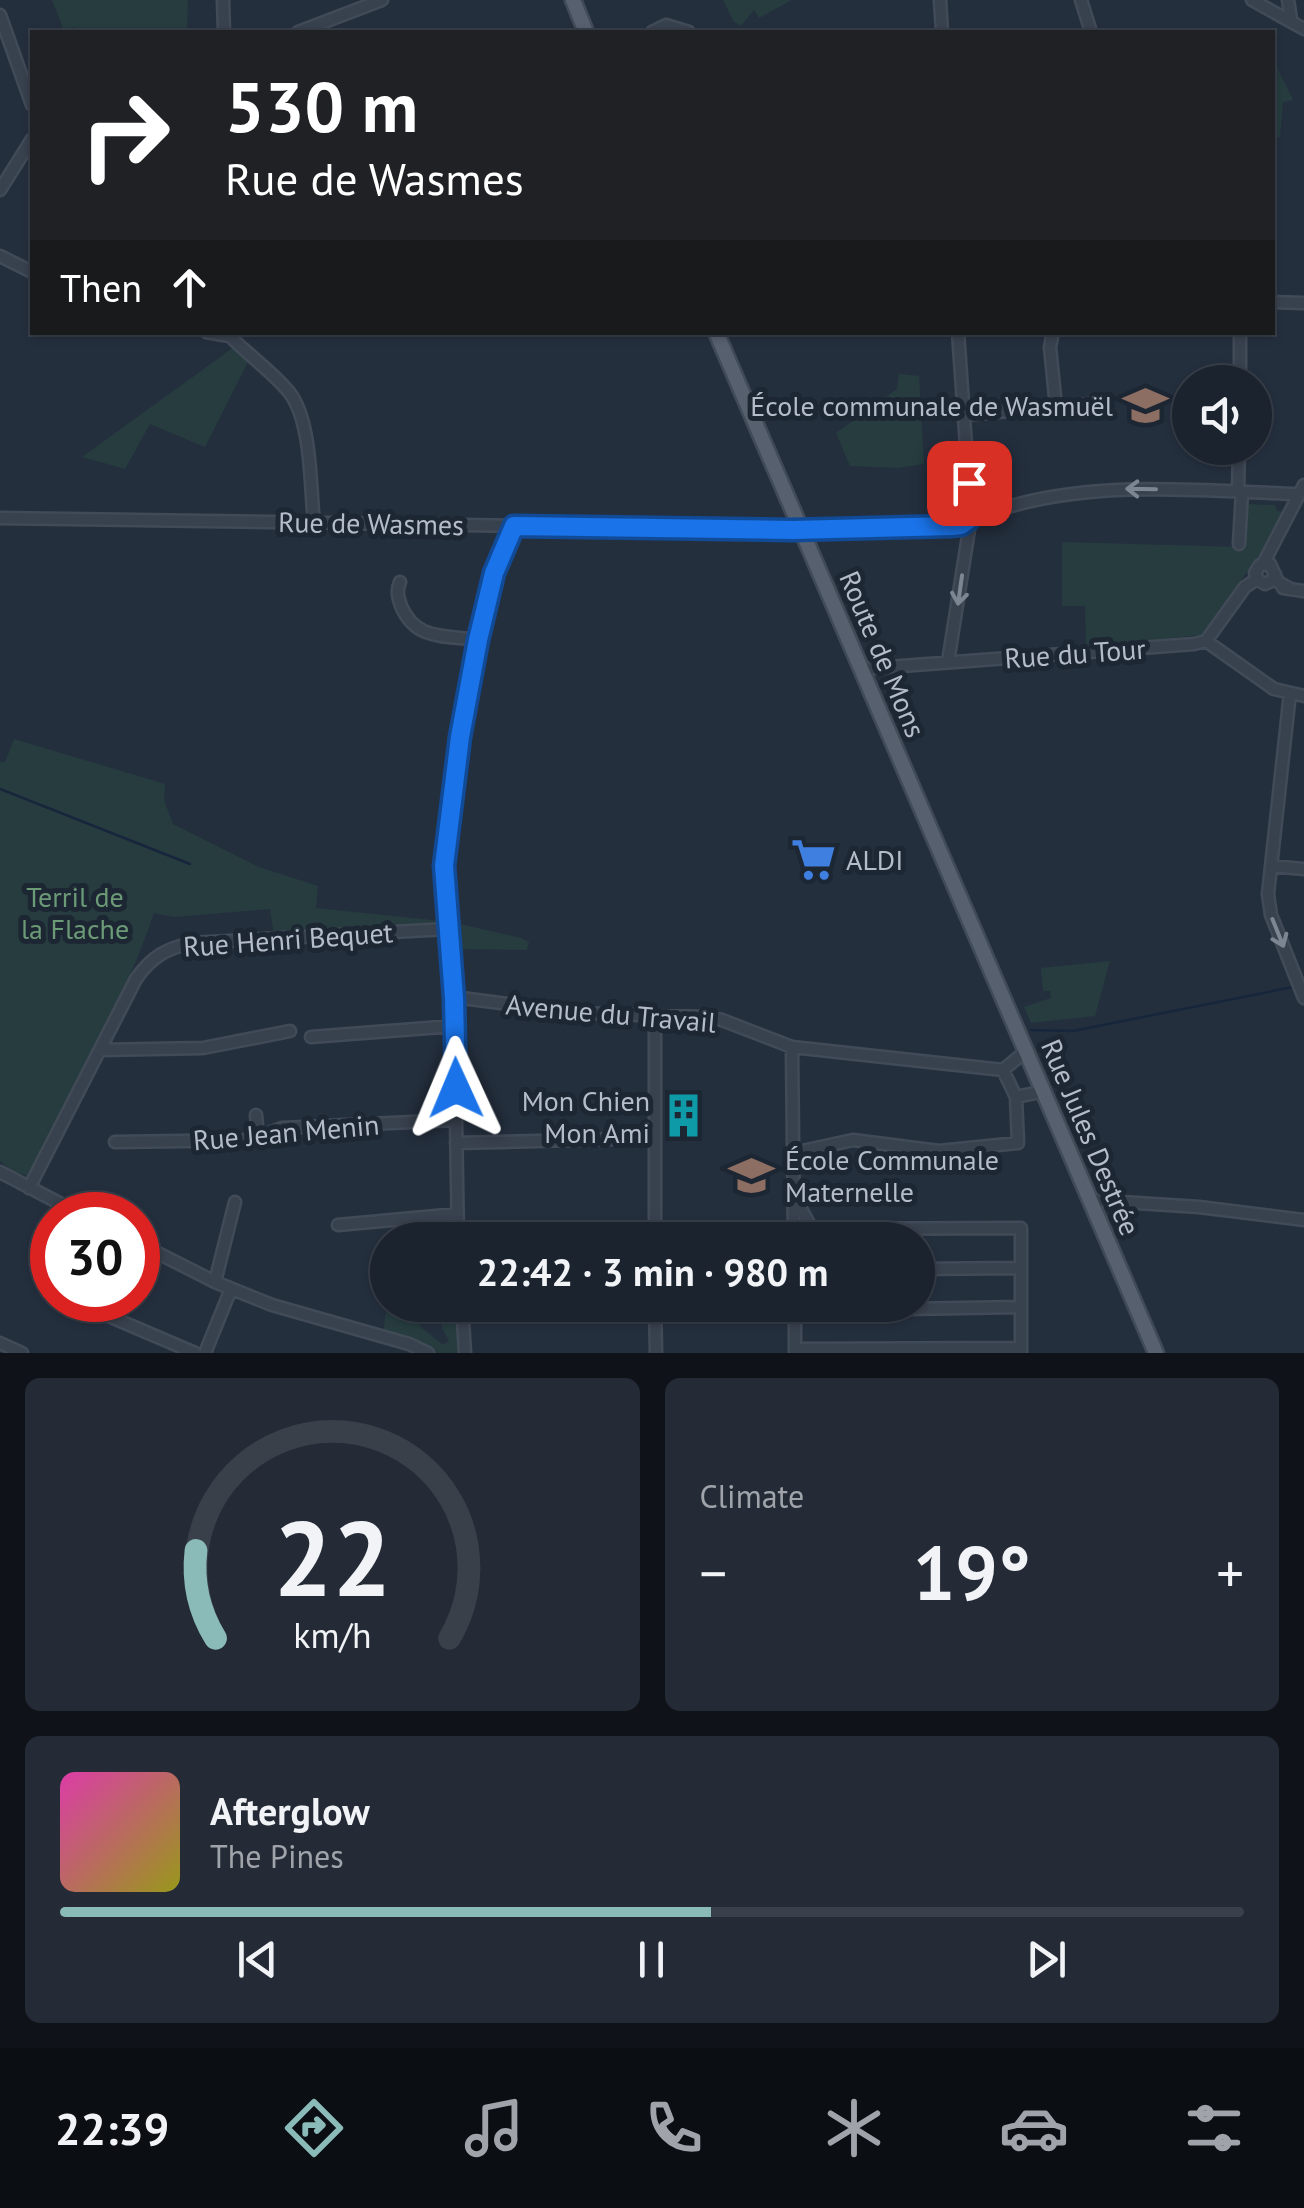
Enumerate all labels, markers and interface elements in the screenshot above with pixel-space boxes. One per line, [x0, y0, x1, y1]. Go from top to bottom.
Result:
text: 530 m [225, 61, 418, 151]
icon: right [60, 70, 190, 200]
text: Rue de Wasmes [225, 149, 524, 207]
icon: ahead [162, 260, 217, 315]
text: Then [60, 263, 142, 312]
map controls [1172, 365, 1272, 465]
button: sound [1172, 365, 1272, 465]
school or university icon: École communale de Wasmuël [1122, 381, 1170, 429]
place label: École communale de Wasmuël [750, 387, 1113, 424]
pin [927, 441, 1012, 526]
icon: arrive [942, 456, 997, 511]
one-way arrow [1125, 480, 1157, 499]
street label: Rue de Wasmes [278, 503, 464, 543]
street label: Route de Mons [831, 565, 935, 743]
one-way arrow [951, 573, 969, 606]
street label: Rue du Tour [1003, 630, 1147, 676]
supermarket icon: ALDI [789, 835, 837, 883]
place label: ALDI [846, 841, 903, 878]
park label: Terril de la Flache [21, 878, 129, 947]
street label: Rue Henri Bequet [182, 913, 395, 965]
one-way arrow [1271, 917, 1289, 948]
street label: Avenue du Travail [504, 985, 718, 1041]
street label: Rue Jules Destrée [1033, 1033, 1149, 1241]
position arrow [404, 1036, 508, 1140]
place label: Mon Chien Mon Ami [522, 1082, 650, 1151]
building icon: Mon Chien Mon Ami [659, 1092, 707, 1140]
street label: Rue Jean Menin [191, 1105, 381, 1159]
place label: École Communale Maternelle [785, 1141, 999, 1210]
school or university icon: École Communale Maternelle [728, 1151, 776, 1199]
speed limit sign: 30 [30, 1192, 160, 1322]
text: 22:42 · 3 min · 980 m [477, 1247, 828, 1296]
text: Climate [700, 1475, 804, 1517]
text: 22 [273, 1490, 391, 1625]
text: 19° [913, 1524, 1031, 1621]
text: − [700, 1537, 727, 1608]
text: + [1216, 1537, 1244, 1608]
text: km/h [293, 1612, 371, 1658]
text: Afterglow [210, 1786, 370, 1835]
text: The Pines [210, 1835, 344, 1877]
icon: previous [230, 1932, 285, 1987]
icon: pause [624, 1932, 679, 1987]
icon: next [1019, 1932, 1074, 1987]
icon: directions [279, 2093, 349, 2163]
icon: music [459, 2093, 529, 2163]
icon: phone [639, 2093, 709, 2163]
icon: climate [819, 2093, 889, 2163]
icon: car [999, 2093, 1069, 2163]
icon: filters [1179, 2093, 1249, 2163]
text: 22:39 [55, 2099, 169, 2157]

